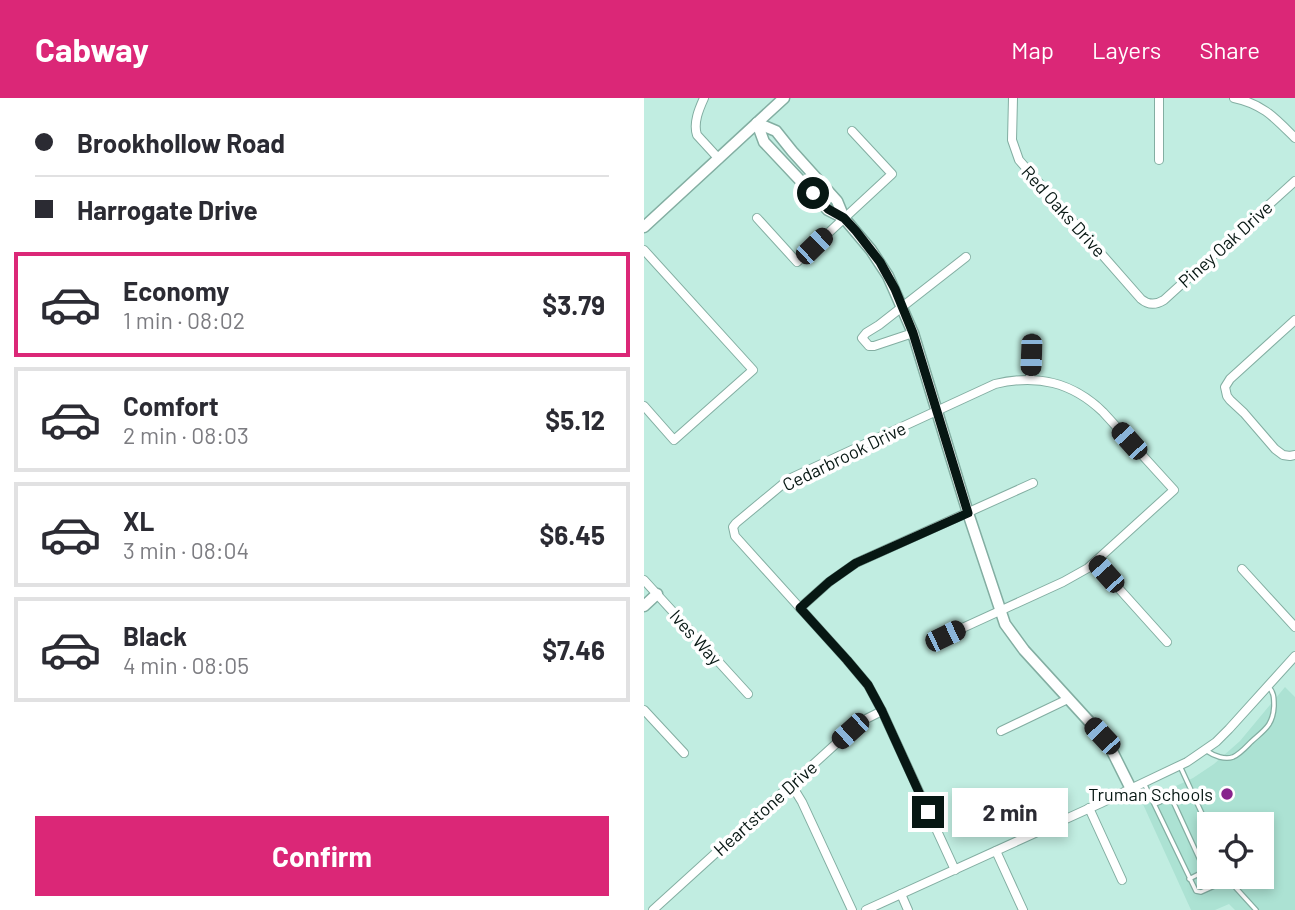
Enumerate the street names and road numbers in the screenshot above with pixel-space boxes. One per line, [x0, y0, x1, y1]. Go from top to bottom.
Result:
street label: Red Oaks Drive [1017, 161, 1111, 261]
street label: Piney Oak Drive [1173, 196, 1277, 292]
street label: Cedarbrook Drive [779, 417, 909, 495]
street label: Ives Way [665, 605, 727, 669]
street label: Heartstone Drive [709, 756, 821, 860]

